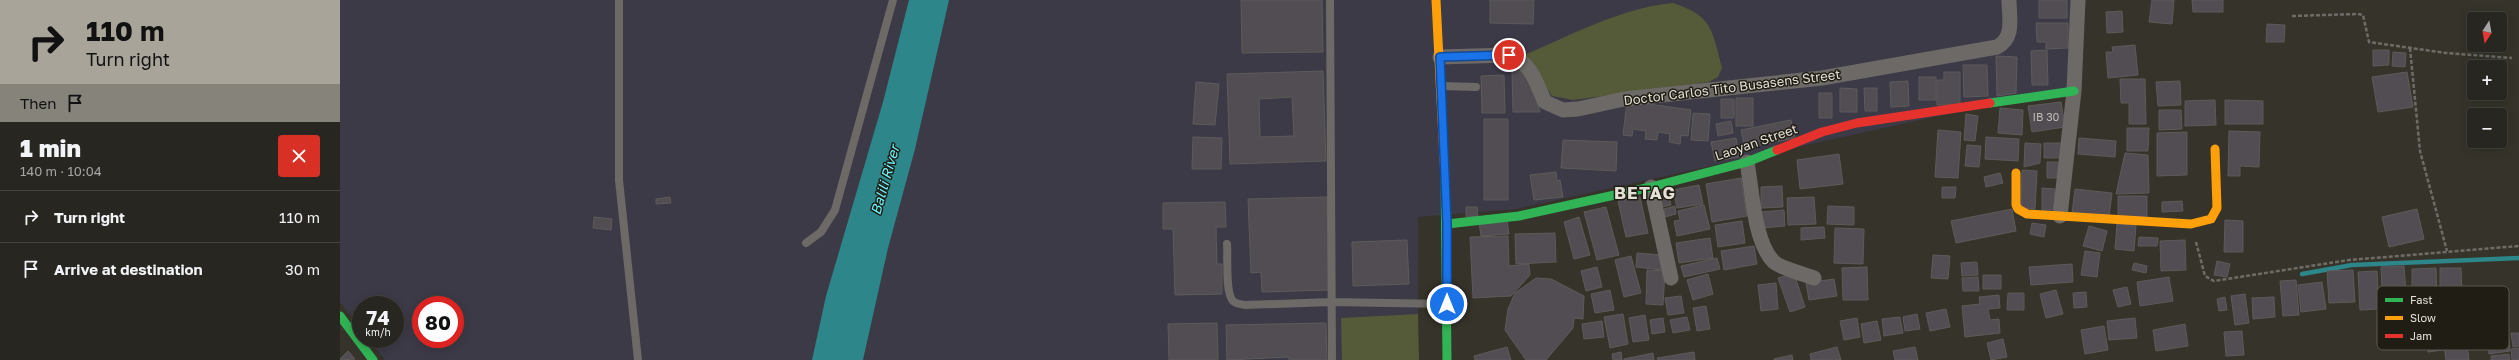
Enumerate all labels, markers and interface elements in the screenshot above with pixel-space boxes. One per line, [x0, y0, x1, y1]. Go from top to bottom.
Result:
north arrow [2467, 12, 2507, 52]
map controls [2467, 12, 2507, 148]
text: 110 m [86, 14, 165, 47]
icon: right [20, 16, 72, 68]
pin [1492, 38, 1526, 72]
icon: arrive [1498, 44, 1520, 66]
text: Turn right [86, 48, 170, 70]
button: + [2467, 60, 2507, 100]
street label: Doctor Carlos Tito Busasens Street [1623, 66, 1841, 108]
icon: arrive [64, 92, 86, 114]
text: Then [20, 94, 56, 112]
button: − [2467, 108, 2507, 148]
house number: IB 30 [2033, 110, 2060, 123]
street label: Laoyan Street [1713, 120, 1799, 164]
text: 1 min [20, 133, 81, 162]
button: close [278, 135, 320, 177]
water label: Balili River [866, 141, 903, 217]
text: 140 m · 10:04 [20, 163, 102, 179]
district label: BETAG [1614, 182, 1676, 203]
icon: right [20, 206, 42, 228]
text: Turn right [54, 208, 125, 226]
text: 110 m [279, 208, 320, 226]
icon: arrive [20, 258, 42, 280]
text: Arrive at destination [54, 260, 203, 278]
text: 30 m [285, 260, 320, 278]
position arrow [1426, 283, 1468, 325]
legend [2377, 286, 2509, 350]
text: Fast [2410, 293, 2433, 306]
speed limit sign: 80 [412, 296, 464, 348]
text: 74 [366, 305, 390, 329]
text: Slow [2410, 311, 2436, 324]
text: km/h [365, 326, 391, 338]
text: Jam [2410, 329, 2432, 342]

